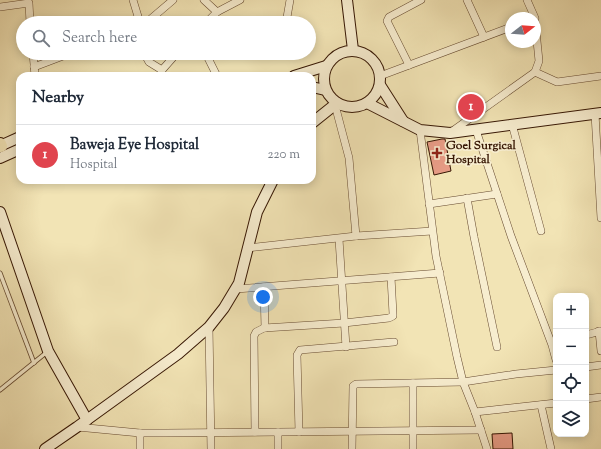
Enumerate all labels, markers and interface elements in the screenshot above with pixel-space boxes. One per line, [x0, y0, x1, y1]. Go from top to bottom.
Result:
north arrow [505, 12, 541, 48]
search box [16, 16, 316, 60]
icon: search [30, 27, 52, 49]
text: Search here [62, 28, 137, 49]
text: Nearby [32, 86, 84, 110]
pin: 1 [458, 92, 484, 122]
text: Baweja Eye Hospital [70, 135, 199, 156]
place label: Goel Surgical Hospital [445, 137, 517, 169]
text: 1 [43, 146, 47, 164]
text: 220 m [267, 146, 300, 164]
marker: Goel Surgical Hospital [431, 147, 443, 159]
text: Hospital [70, 156, 117, 174]
your location [253, 287, 273, 307]
map controls [553, 293, 589, 437]
button: + [553, 293, 589, 329]
button: − [553, 329, 589, 365]
button: locate [553, 365, 589, 401]
button: layers [553, 401, 589, 437]

